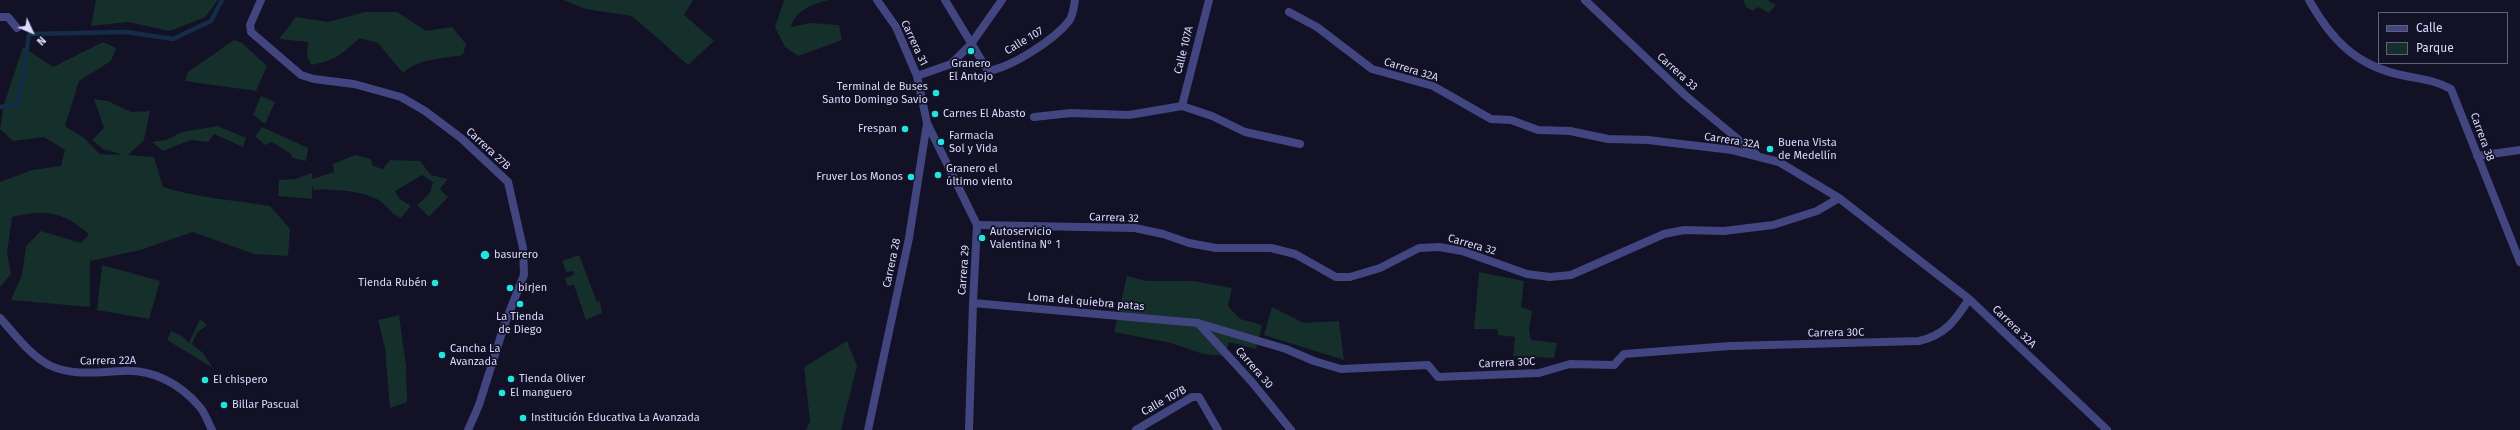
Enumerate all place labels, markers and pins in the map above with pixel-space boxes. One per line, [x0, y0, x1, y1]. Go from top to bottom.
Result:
marker: Granero El Antojo [966, 46, 976, 56]
place label: Granero El Antojo [949, 57, 993, 83]
place label: Terminal de Buses Santo Domingo Savio [822, 80, 928, 106]
marker: Terminal de Buses Santo Domingo Savio [931, 88, 941, 98]
place label: Carnes El Abasto [943, 107, 1026, 121]
marker: Carnes El Abasto [930, 109, 940, 119]
place label: Frespan [858, 122, 897, 136]
marker: Frespan [900, 124, 910, 134]
place label: Farmacia Sol y Vida [949, 129, 998, 155]
place label: Buena Vista de Medellín [1778, 136, 1837, 162]
marker: Farmacia Sol y Vida [936, 137, 946, 147]
marker: Buena Vista de Medellín [1765, 144, 1775, 154]
place label: Granero el último viento [946, 162, 1013, 188]
place label: Fruver Los Monos [816, 170, 903, 184]
marker: Granero el último viento [933, 170, 943, 180]
marker: Fruver Los Monos [906, 172, 916, 182]
place label: Autoservicio Valentina N° 1 [990, 225, 1061, 251]
marker: Autoservicio Valentina N° 1 [977, 233, 987, 243]
place label: basurero [494, 248, 538, 262]
marker: basurero [479, 249, 491, 261]
place label: Tienda Rubén [358, 276, 427, 290]
marker: Tienda Rubén [430, 278, 440, 288]
place label: birjen [518, 281, 547, 295]
marker: birjen [505, 283, 515, 293]
marker: La Tienda de Diego [515, 299, 525, 309]
place label: La Tienda de Diego [496, 310, 544, 336]
place label: Cancha La Avanzada [450, 342, 500, 368]
marker: Cancha La Avanzada [437, 350, 447, 360]
place label: Tienda Oliver [519, 372, 585, 386]
place label: El chispero [213, 373, 268, 387]
marker: Tienda Oliver [506, 374, 516, 384]
marker: El chispero [200, 375, 210, 385]
place label: El manguero [510, 386, 572, 400]
marker: El manguero [497, 388, 507, 398]
place label: Billar Pascual [232, 398, 299, 412]
marker: Billar Pascual [219, 400, 229, 410]
place label: Institución Educativa La Avanzada [531, 411, 700, 425]
marker: Institución Educativa La Avanzada [518, 413, 528, 423]

